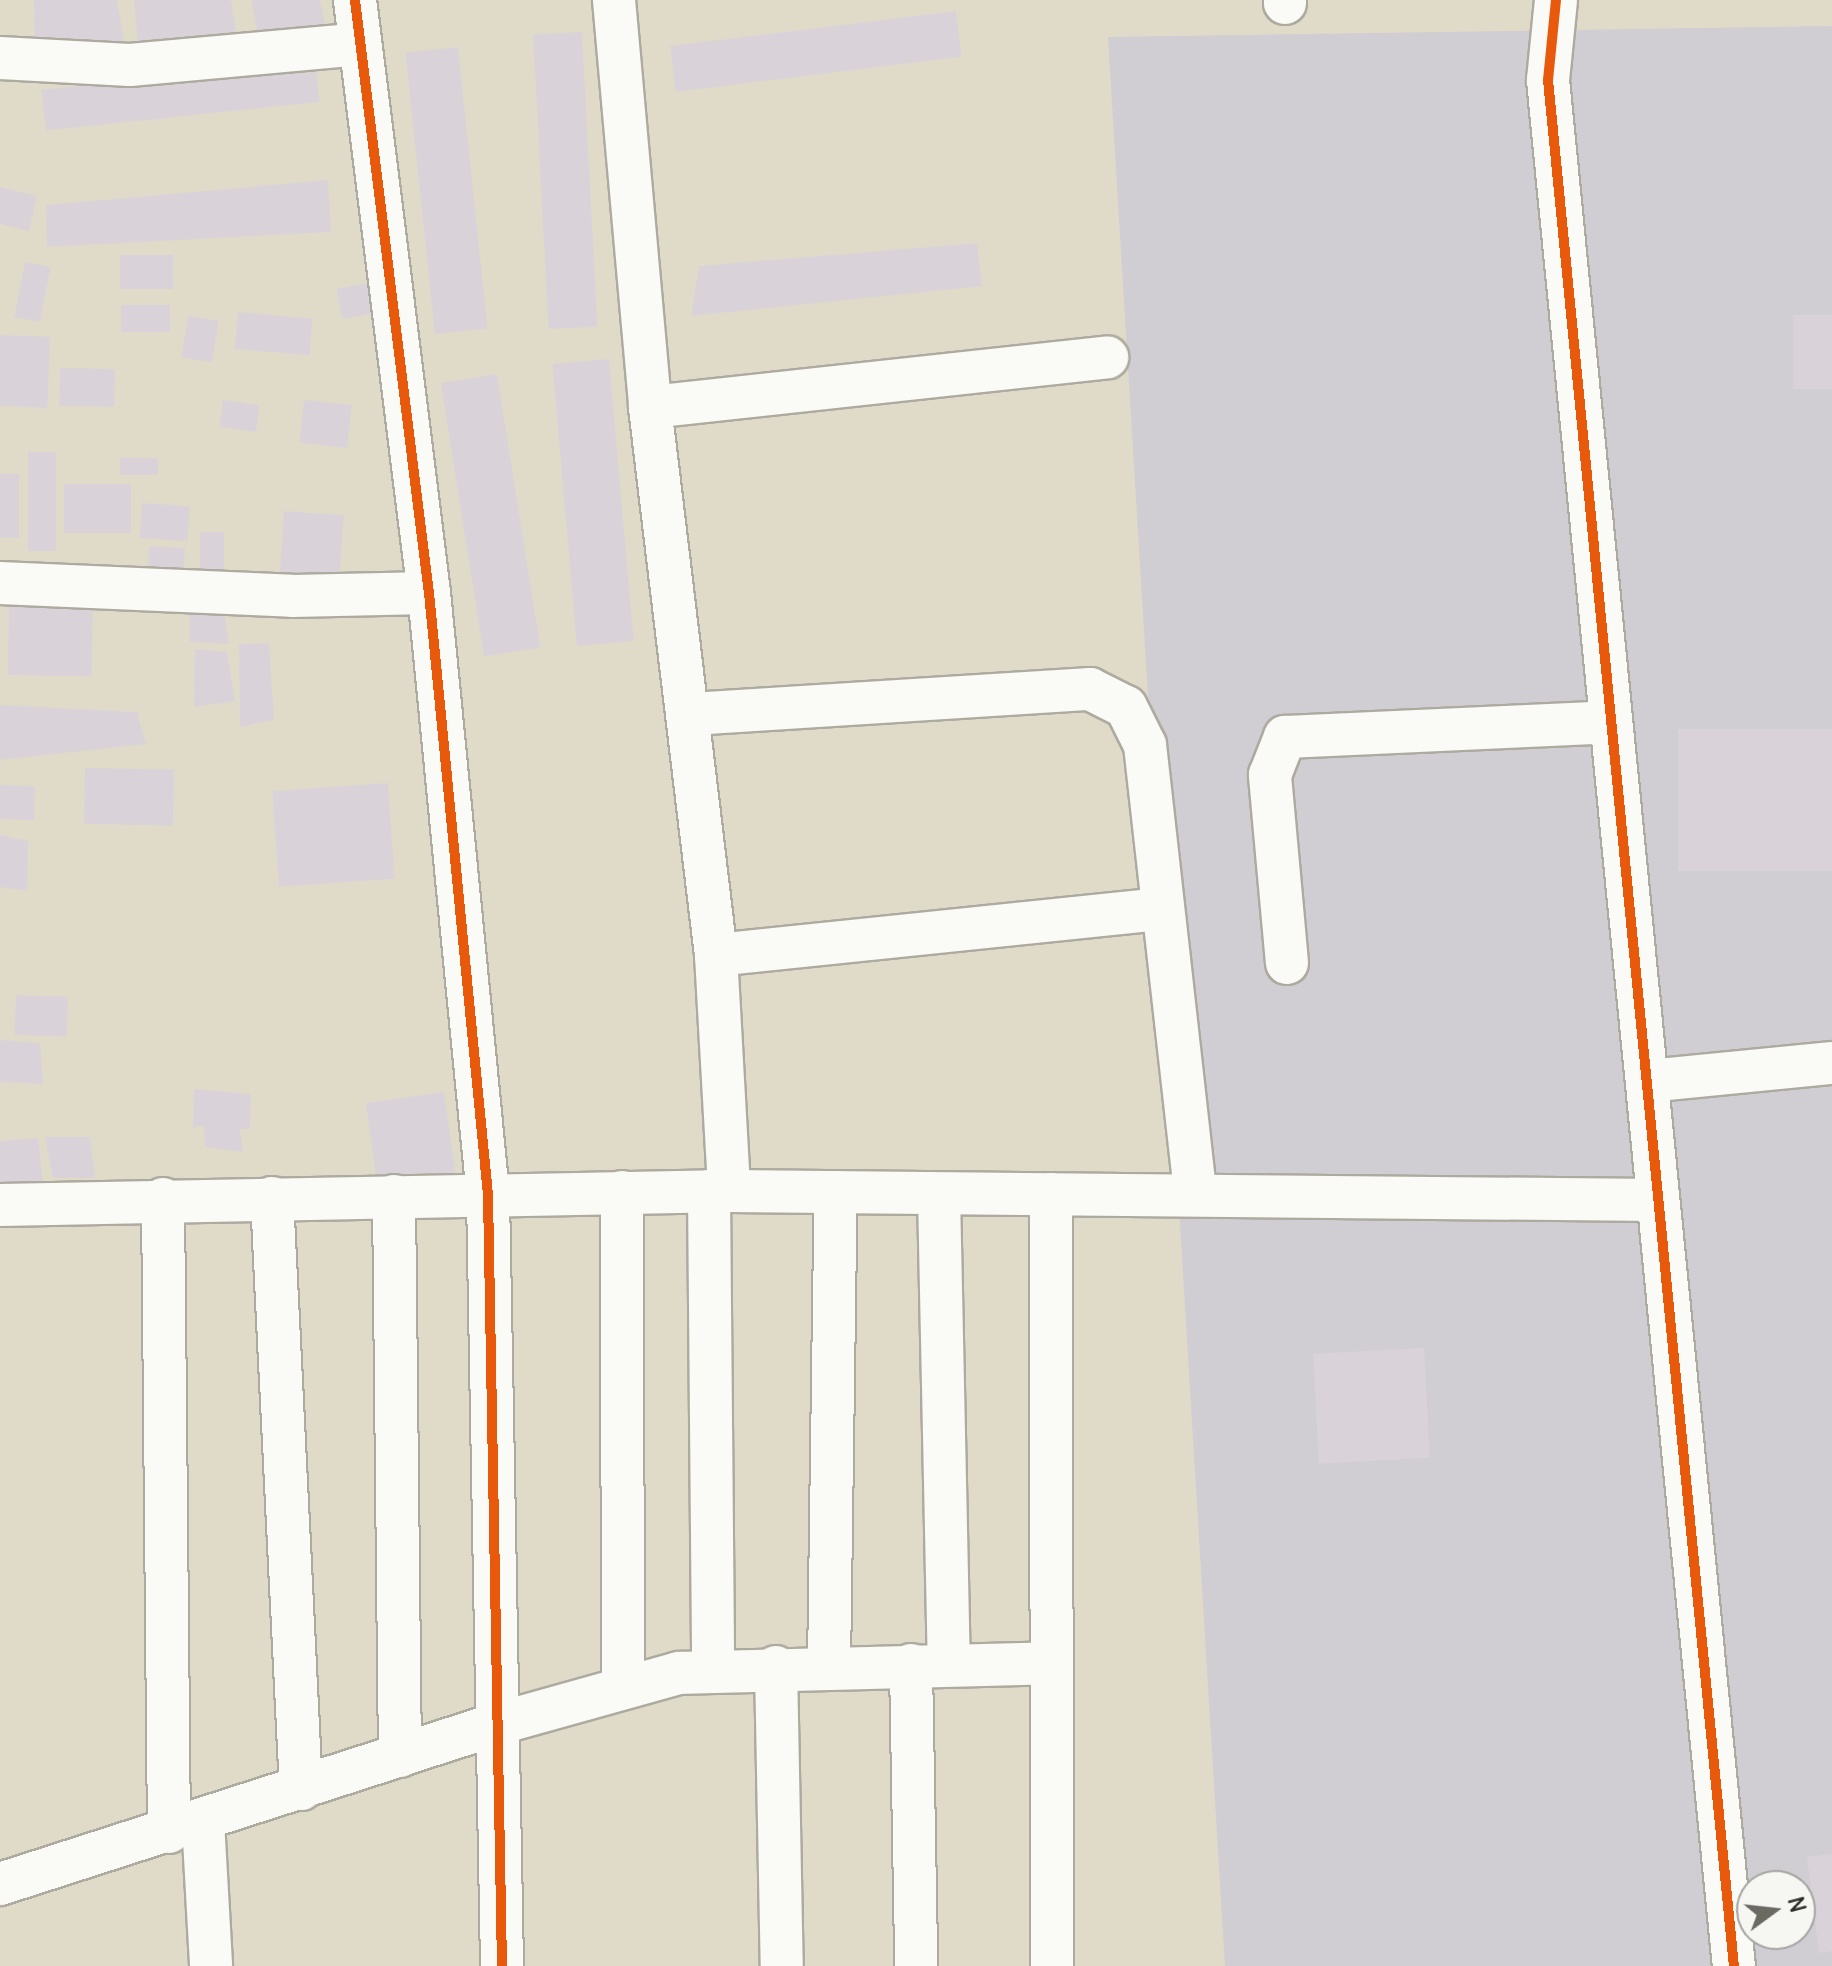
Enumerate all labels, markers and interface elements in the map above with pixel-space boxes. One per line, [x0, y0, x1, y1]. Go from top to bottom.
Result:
north arrow [1736, 1870, 1816, 1950]
text: N [1782, 1893, 1813, 1915]

